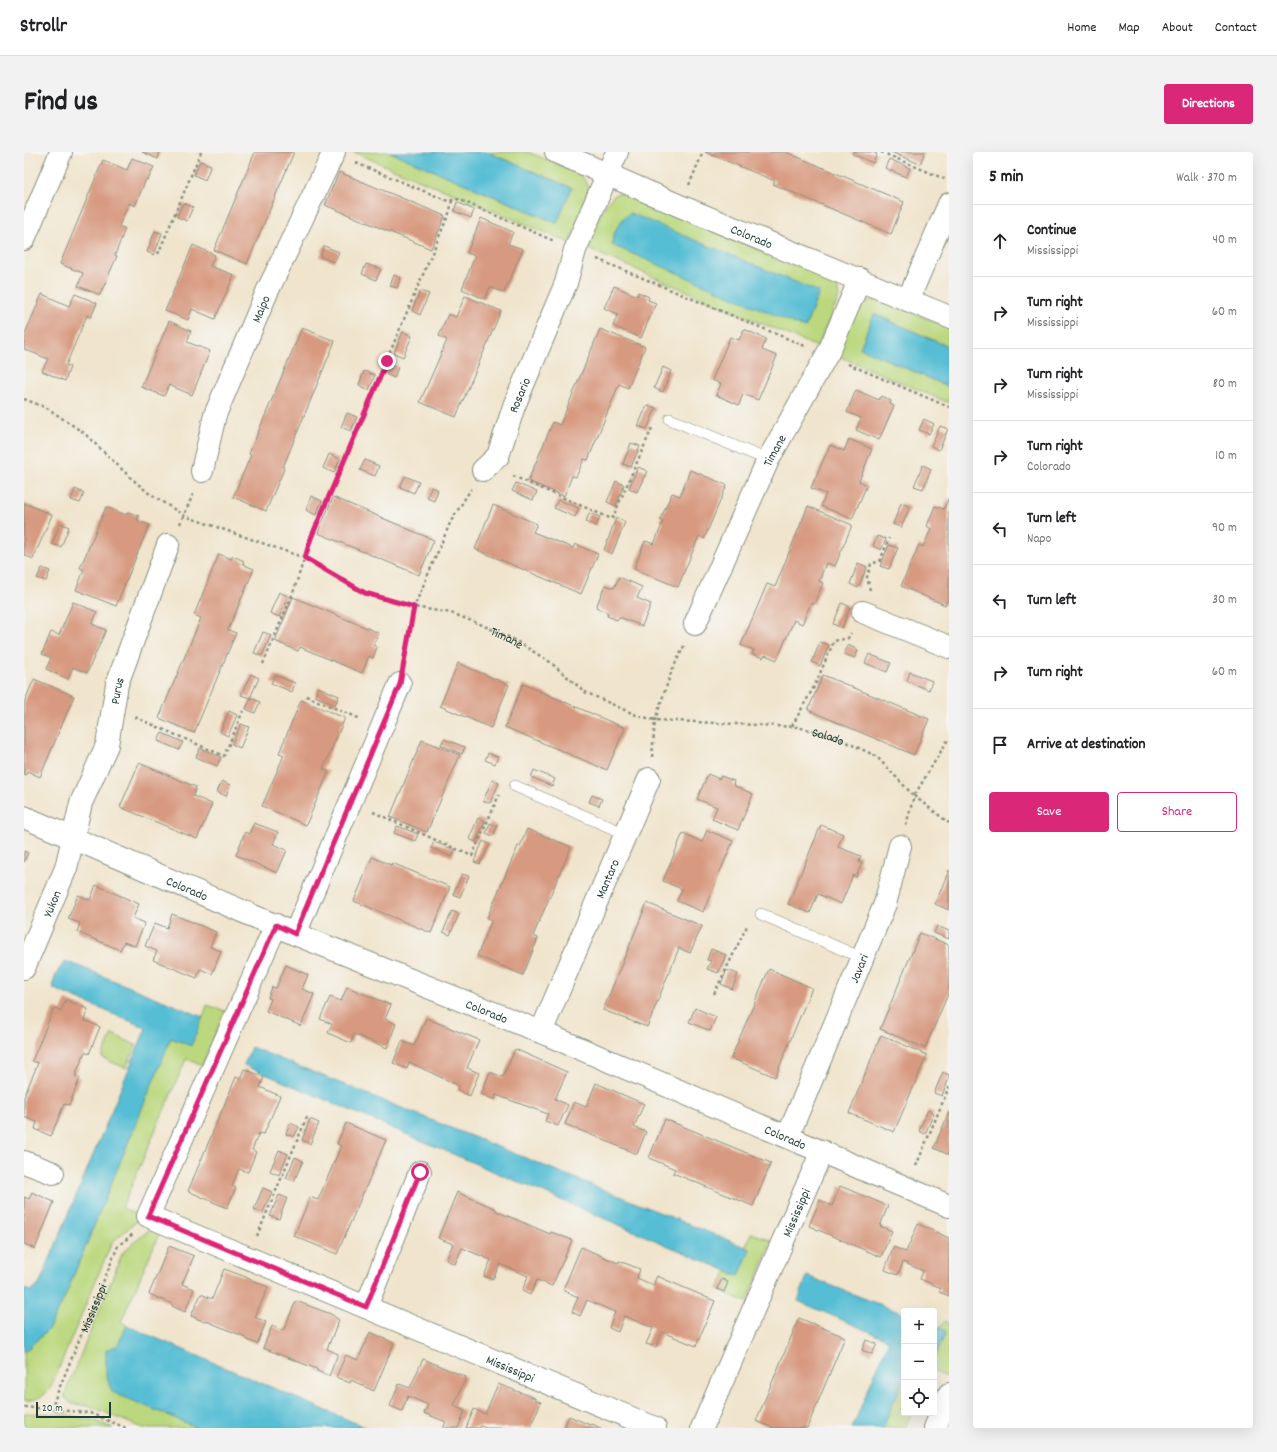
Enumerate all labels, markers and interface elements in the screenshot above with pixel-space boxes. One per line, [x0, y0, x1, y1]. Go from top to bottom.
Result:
text: Strollr [20, 14, 67, 41]
text: Home [1067, 18, 1096, 38]
text: Map [1118, 18, 1140, 38]
text: About [1162, 18, 1193, 38]
text: Contact [1215, 18, 1257, 38]
text: Find us [24, 84, 98, 124]
button: Directions [1164, 84, 1253, 124]
text: 5 min [989, 166, 1023, 190]
text: Walk · 370 m [1176, 169, 1237, 188]
text: Continue [1027, 220, 1076, 242]
street label: Colorado [727, 221, 775, 255]
icon: ahead [989, 230, 1011, 252]
text: 40 m [1213, 231, 1237, 250]
text: Mississippi [1027, 242, 1078, 261]
text: Turn right [1027, 292, 1083, 314]
street label: Maipo [248, 293, 277, 326]
icon: right [989, 302, 1011, 324]
text: 60 m [1212, 303, 1237, 322]
text: Mississippi [1027, 314, 1078, 333]
route end [378, 352, 396, 370]
text: Turn right [1027, 364, 1083, 386]
icon: right [989, 374, 1011, 396]
street label: Rosario [505, 375, 537, 416]
text: 80 m [1213, 375, 1237, 394]
text: Mississippi [1027, 386, 1078, 405]
street label: Timane [759, 431, 793, 470]
text: Turn right [1027, 436, 1083, 458]
icon: right [989, 446, 1011, 468]
text: 10 m [1215, 447, 1237, 466]
text: Colorado [1027, 458, 1071, 477]
text: Turn left [1027, 508, 1076, 530]
icon: left [989, 518, 1011, 540]
text: 90 m [1212, 519, 1237, 538]
text: Napo [1027, 530, 1051, 549]
icon: left [989, 590, 1011, 612]
text: Turn left [1027, 590, 1076, 612]
text: 30 m [1212, 591, 1237, 610]
street label: Timane [487, 623, 526, 655]
icon: right [989, 662, 1011, 684]
text: Turn right [1027, 662, 1083, 684]
text: 60 m [1212, 663, 1237, 682]
street label: Purus [107, 675, 131, 706]
street label: Salado [810, 724, 847, 752]
icon: arrive [989, 734, 1011, 756]
text: Arrive at destination [1027, 734, 1145, 756]
button: Save [989, 792, 1109, 832]
button: Share [1117, 792, 1237, 832]
street label: Mantaro [592, 856, 626, 902]
street label: Colorado [162, 872, 211, 907]
street label: Yukon [39, 888, 68, 921]
street label: Javari [846, 951, 875, 986]
street label: Colorado [462, 996, 510, 1030]
street label: Colorado [761, 1121, 809, 1156]
route start [411, 1163, 429, 1181]
street label: Mississippi [779, 1186, 817, 1241]
street label: Mississippi [76, 1281, 114, 1336]
map controls [901, 1308, 937, 1416]
button: + [901, 1308, 937, 1344]
button: − [901, 1344, 937, 1380]
street label: Mississippi [482, 1351, 538, 1389]
button: locate [901, 1380, 937, 1416]
scale bar [36, 1400, 111, 1419]
text: 20 m [42, 1401, 63, 1417]

